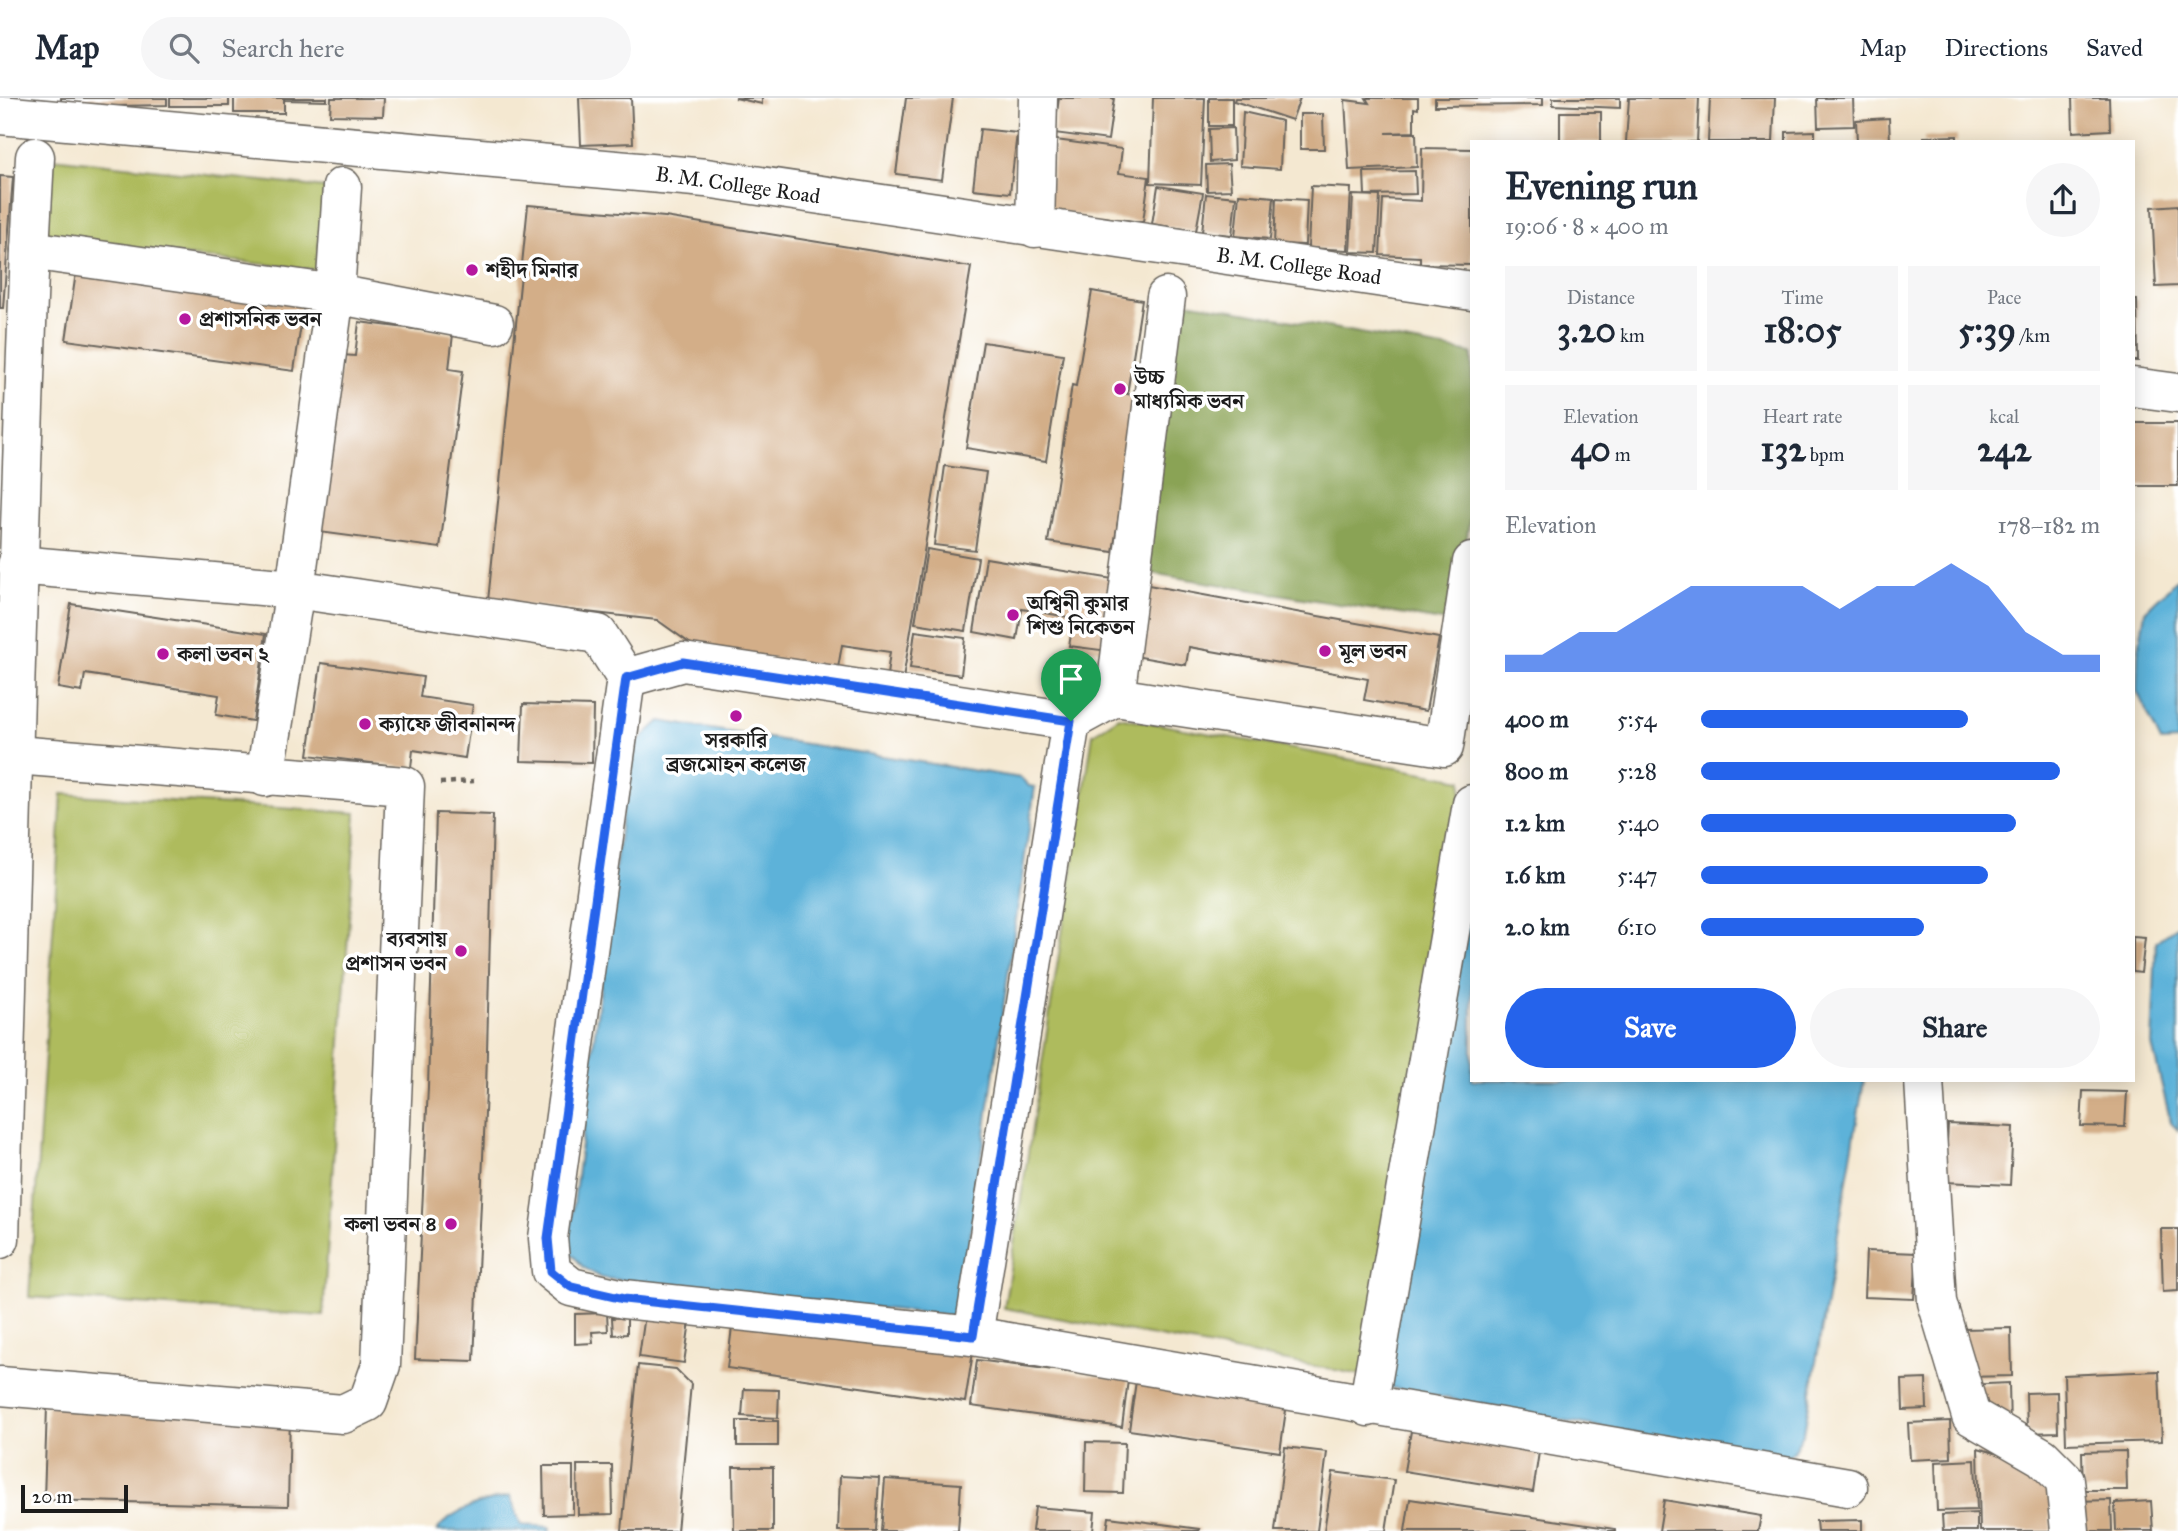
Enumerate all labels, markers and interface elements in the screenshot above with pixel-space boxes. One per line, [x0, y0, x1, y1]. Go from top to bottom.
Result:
search box [141, 17, 631, 80]
text: Map [35, 28, 99, 68]
icon: search [165, 29, 203, 67]
text: Search here [221, 32, 345, 64]
text: Map [1860, 33, 1907, 63]
text: Directions [1945, 33, 2048, 63]
text: Saved [2086, 33, 2143, 63]
street label: B. M. College Road [654, 161, 822, 209]
text: Evening run [1505, 163, 1698, 209]
button: share [2026, 163, 2100, 237]
text: 19:06 · 8 × 400 m [1505, 212, 1669, 240]
street label: B. M. College Road [1215, 242, 1383, 290]
place label: শহীদ মিনার [485, 257, 580, 283]
marker: শহীদ মিনার [464, 262, 480, 278]
text: Distance [1567, 286, 1635, 309]
text: Time [1781, 286, 1824, 309]
text: Pace [1987, 286, 2021, 309]
place label: প্রশাসনিক ভবন [199, 306, 323, 332]
text: 3.20 [1557, 309, 1616, 352]
text: 18:05 [1764, 309, 1841, 352]
text: 5:39 [1958, 309, 2016, 352]
marker: প্রশাসনিক ভবন [177, 311, 193, 327]
text: km [1616, 324, 1645, 347]
text: /km [2016, 324, 2050, 347]
place label: উচ্চ মাধ্যমিক ভবন [1133, 364, 1245, 414]
marker: উচ্চ মাধ্যমিক ভবন [1112, 381, 1128, 397]
text: Elevation [1563, 405, 1639, 428]
text: Heart rate [1763, 405, 1842, 428]
text: kcal [1989, 405, 2019, 428]
text: 40 [1571, 428, 1611, 471]
text: 132 [1761, 428, 1806, 471]
text: 242 [1977, 428, 2031, 471]
text: m [1611, 443, 1631, 466]
text: bpm [1806, 443, 1844, 466]
text: Elevation [1505, 511, 1596, 539]
text: 178–182 m [1997, 511, 2100, 539]
place label: অশ্বিনী কুমার শিশু নিকেতন [1026, 590, 1136, 640]
marker: অশ্বিনী কুমার শিশু নিকেতন [1005, 607, 1021, 623]
place label: মূল ভবন [1338, 638, 1408, 664]
place label: কলা ভবন ২ [176, 641, 270, 667]
marker: মূল ভবন [1317, 643, 1333, 659]
marker: কলা ভবন ২ [155, 646, 171, 662]
pin [1041, 649, 1101, 721]
icon: arrive [1052, 660, 1090, 698]
text: 400 m [1505, 705, 1569, 733]
text: 5:54 [1617, 705, 1656, 733]
marker: সরকারি ব্রজমোহন কলেজ [728, 708, 744, 724]
place label: ক্যাফে জীবনানন্দ [378, 711, 517, 737]
marker: ক্যাফে জীবনানন্দ [357, 716, 373, 732]
place label: সরকারি ব্রজমোহন কলেজ [665, 727, 808, 777]
text: 800 m [1505, 757, 1568, 785]
text: 5:28 [1617, 757, 1657, 785]
text: 1.2 km [1505, 809, 1565, 837]
text: 5:40 [1617, 809, 1660, 837]
text: 1.6 km [1505, 861, 1566, 889]
text: 5:47 [1617, 861, 1658, 889]
text: 2.0 km [1505, 913, 1570, 941]
text: 6:10 [1617, 913, 1657, 941]
place label: ব্যবসায় প্রশাসন ভবন [345, 926, 448, 976]
marker: ব্যবসায় প্রশাসন ভবন [453, 943, 469, 959]
button: Save [1505, 988, 1796, 1068]
button: Share [1810, 988, 2100, 1068]
place label: কলা ভবন ৪ [343, 1211, 437, 1237]
marker: কলা ভবন ৪ [443, 1216, 459, 1232]
scale bar [21, 1482, 128, 1514]
text: 20 m [32, 1485, 73, 1508]

